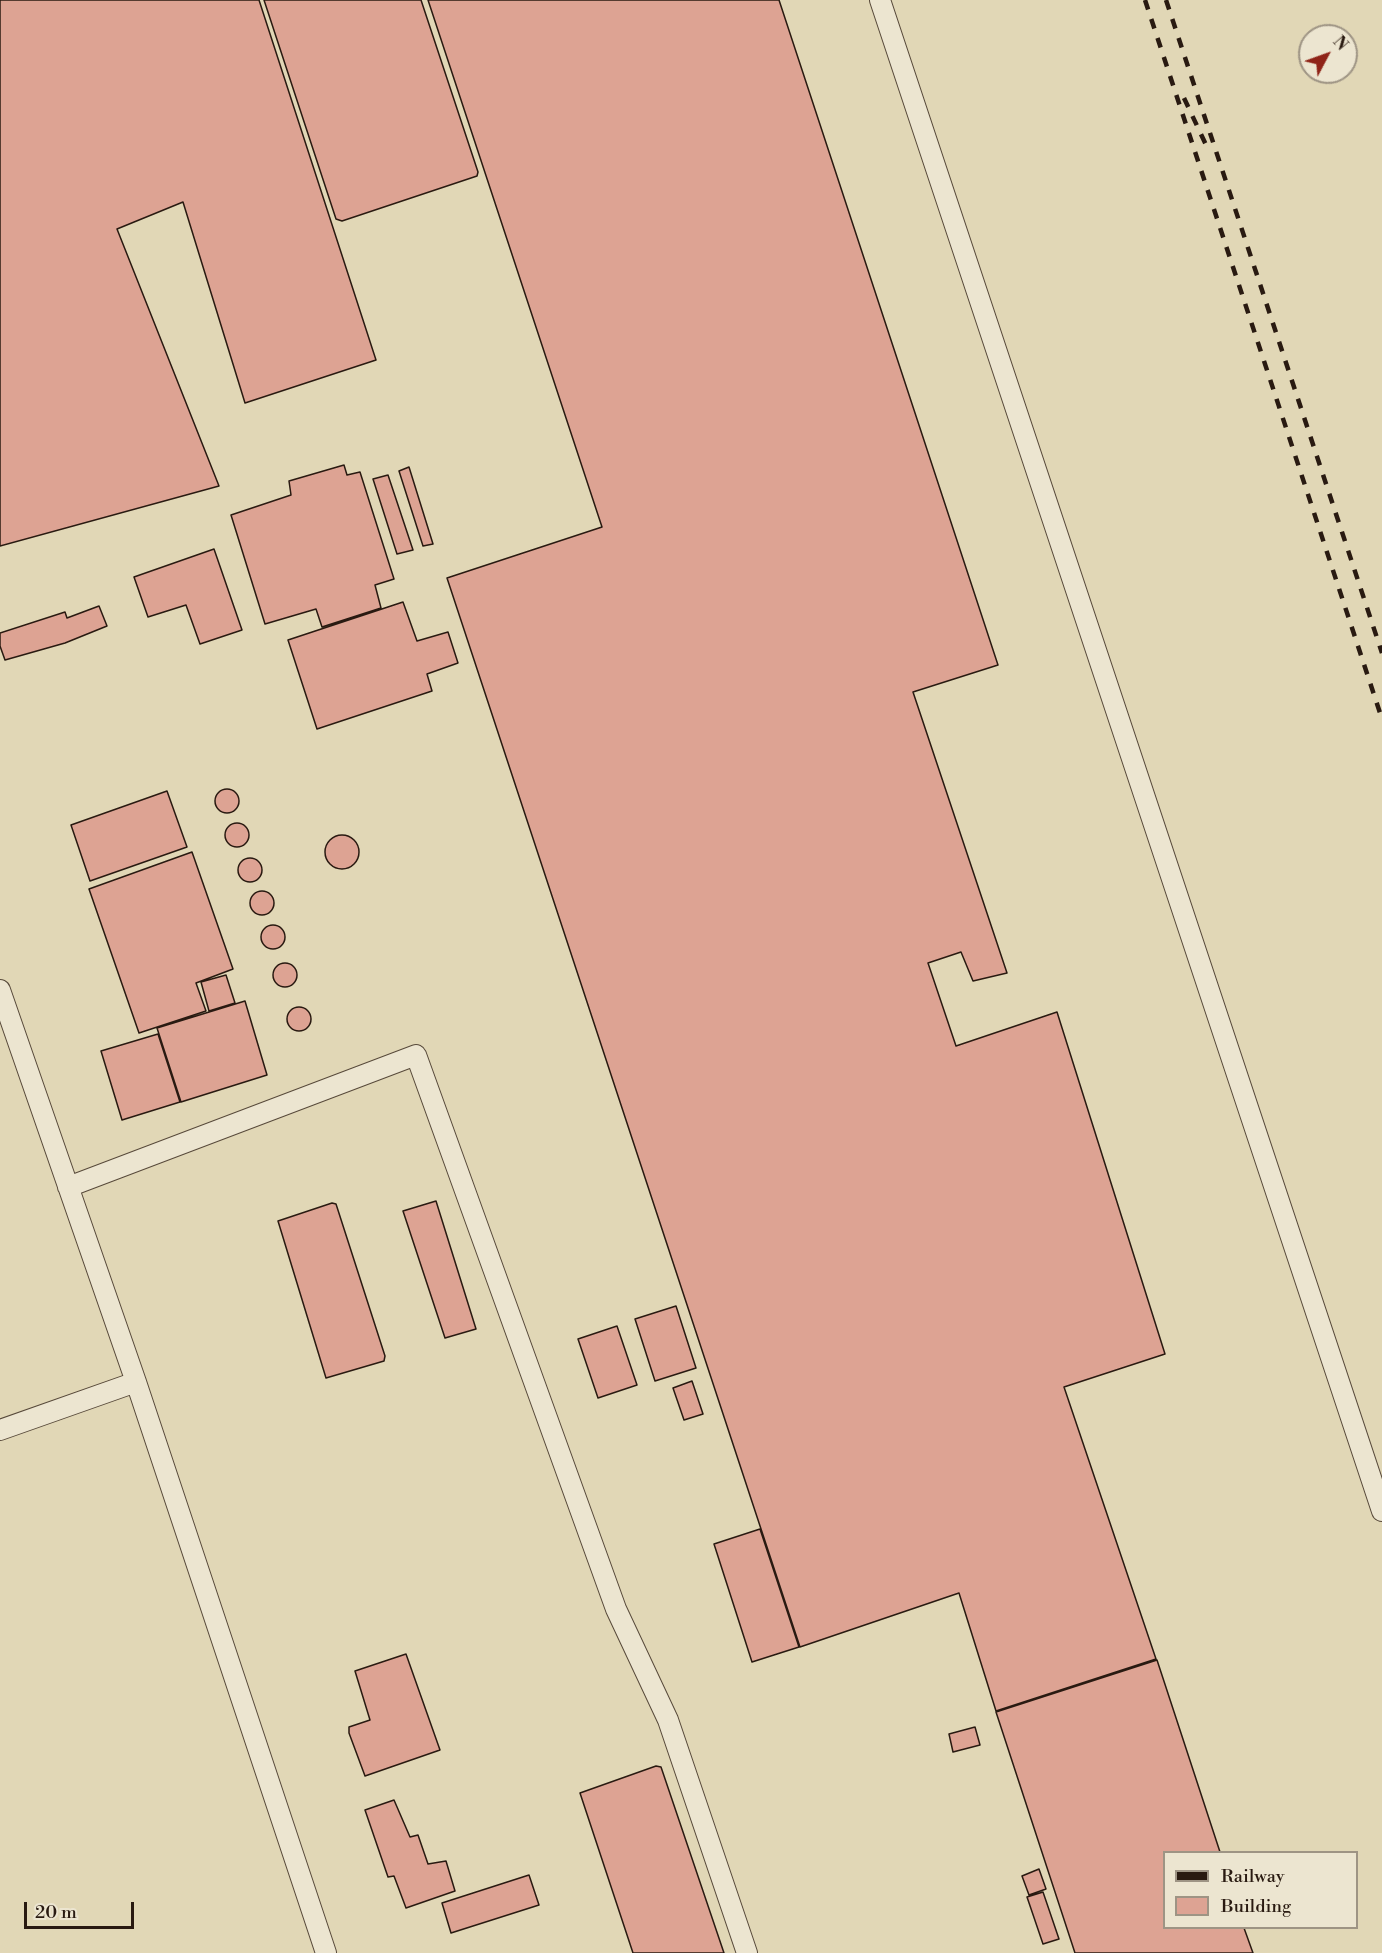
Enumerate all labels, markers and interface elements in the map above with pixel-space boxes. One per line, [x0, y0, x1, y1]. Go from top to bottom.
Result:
north arrow [1298, 24, 1358, 84]
text: N [1328, 32, 1352, 55]
legend [1163, 1851, 1358, 1929]
text: Railway [1221, 1865, 1284, 1888]
scale bar [27, 1890, 136, 1928]
text: Building [1221, 1895, 1291, 1918]
text: 20 m [35, 1901, 77, 1924]

